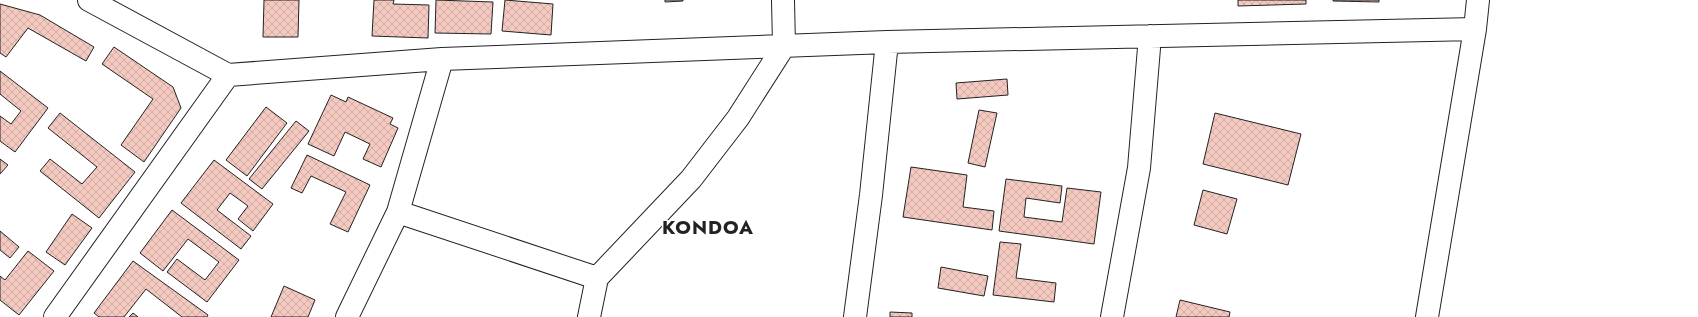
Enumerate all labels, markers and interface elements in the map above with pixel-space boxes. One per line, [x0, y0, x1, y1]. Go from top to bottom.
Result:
district label: KONDOA [662, 214, 754, 241]

